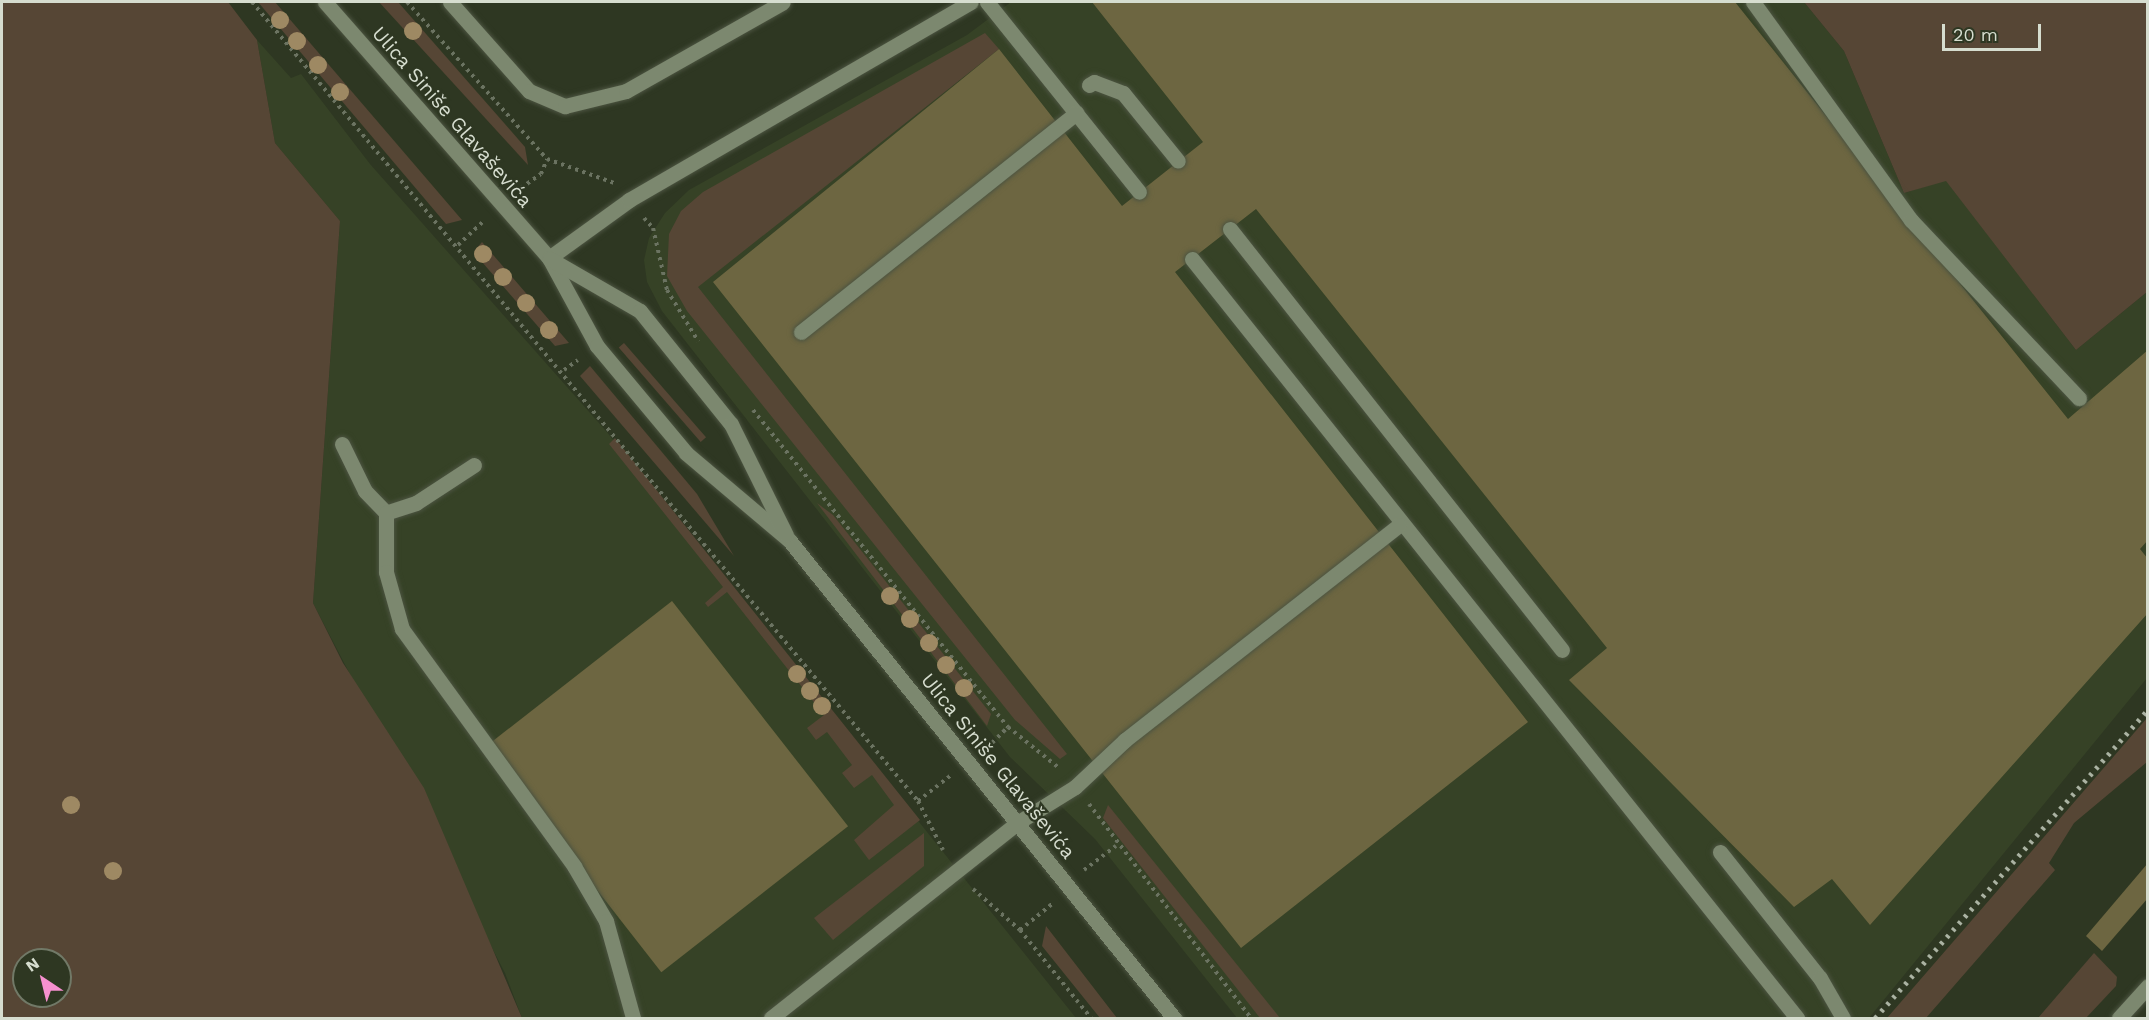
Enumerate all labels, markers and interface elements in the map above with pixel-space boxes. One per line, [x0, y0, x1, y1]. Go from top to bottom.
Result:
scale bar [1945, 12, 2044, 50]
street label: Ulica Siniše Glavaševića [367, 21, 537, 213]
text: 20 m [1953, 24, 1998, 45]
street label: Ulica Siniše Glavaševića [916, 668, 1080, 864]
north arrow [12, 948, 72, 1008]
text: N [22, 953, 43, 976]

